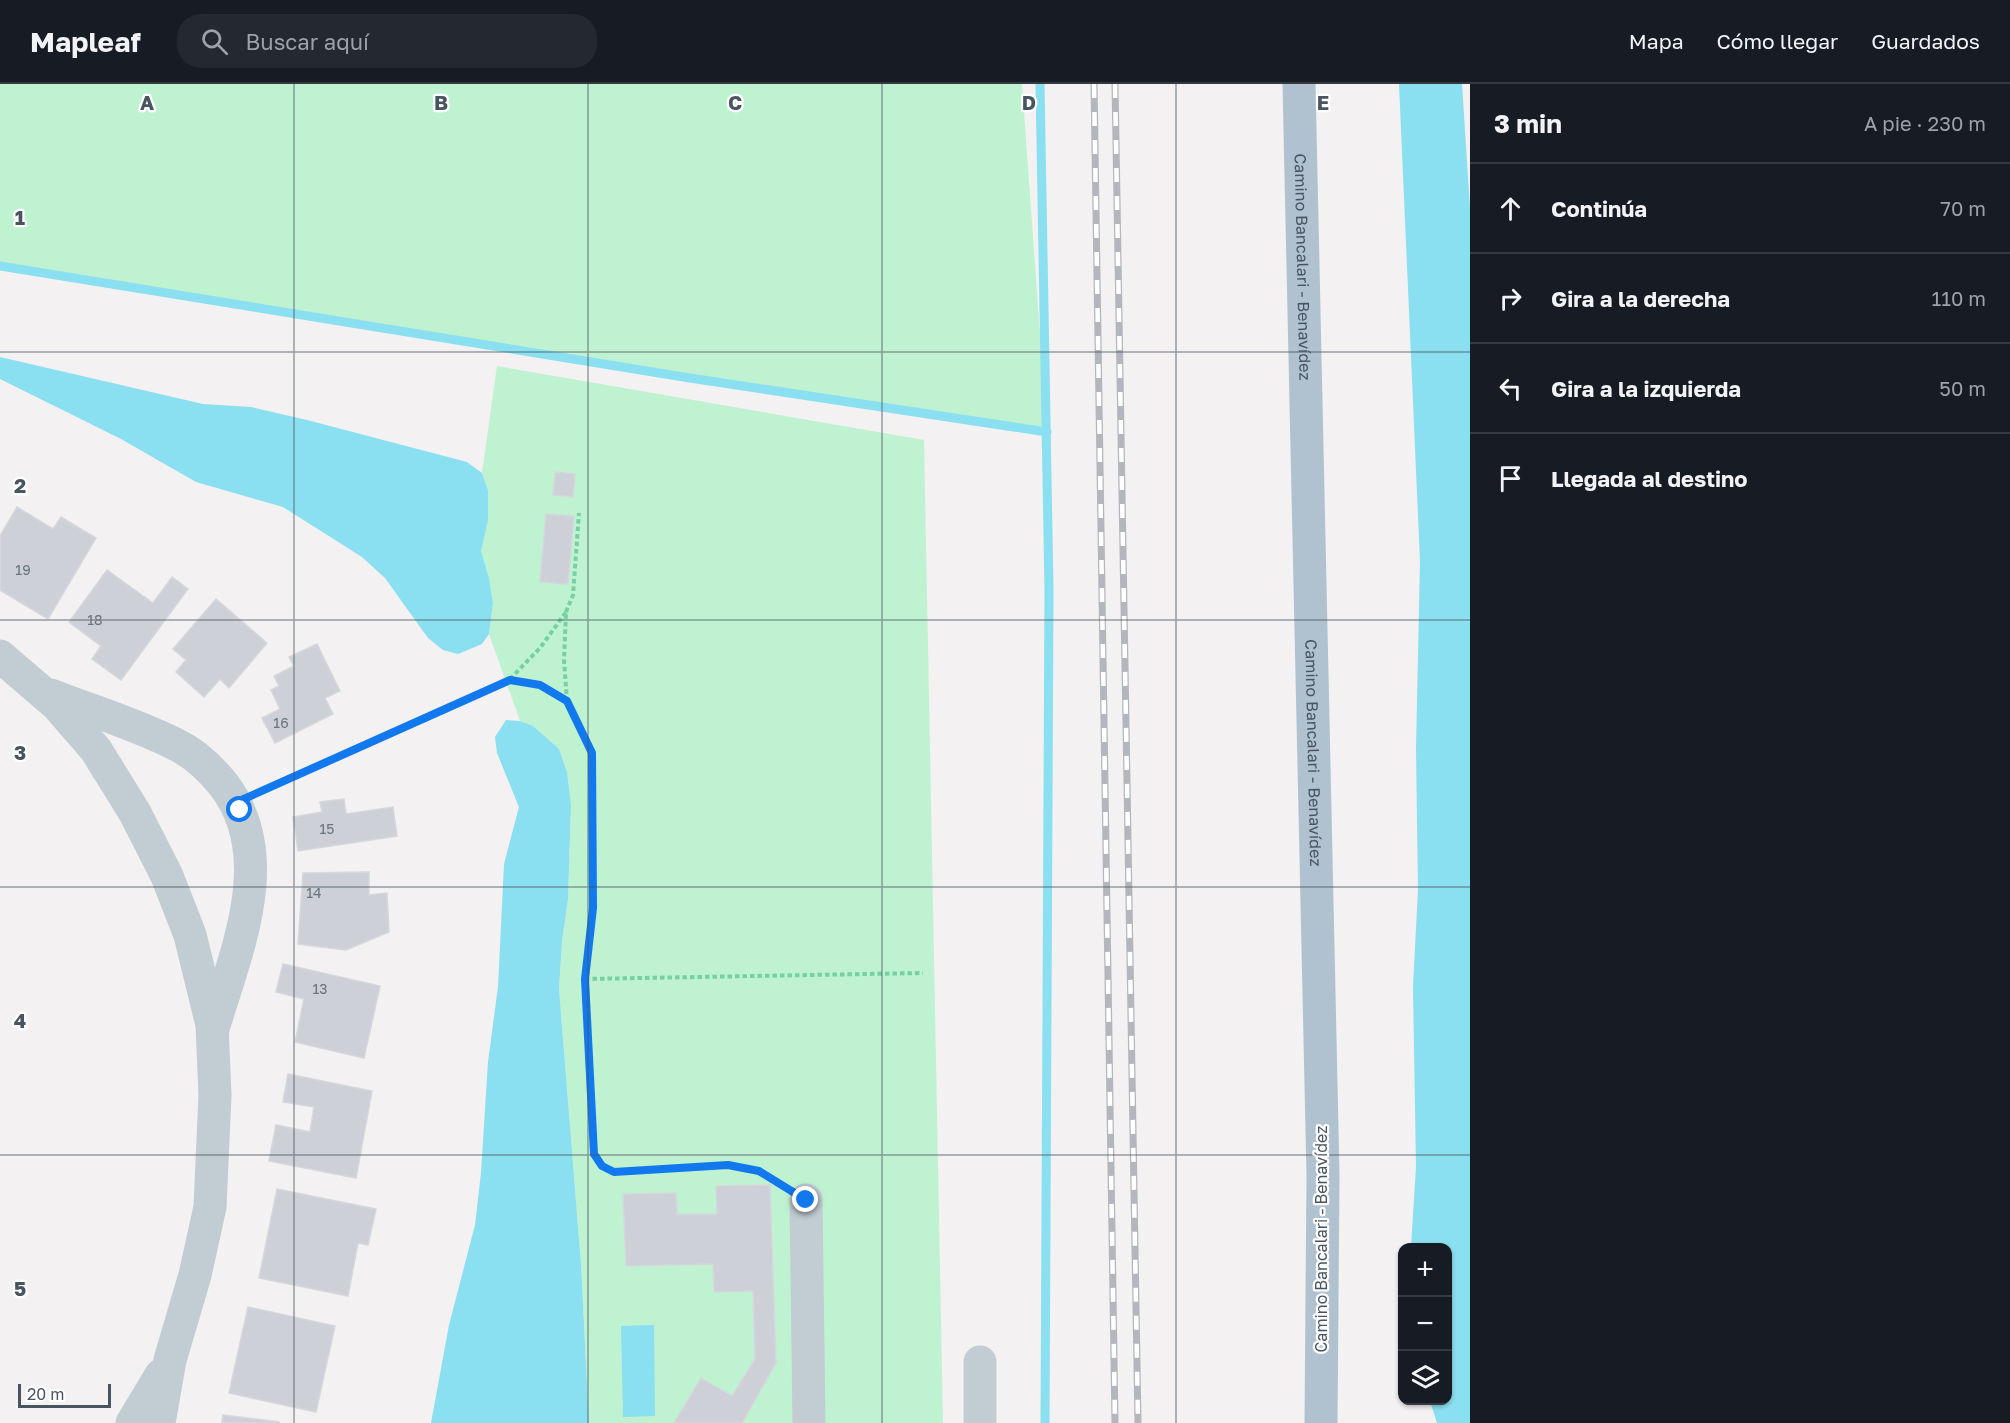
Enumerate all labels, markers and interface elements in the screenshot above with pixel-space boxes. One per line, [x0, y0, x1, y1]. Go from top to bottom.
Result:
search box [177, 14, 597, 68]
text: Mapleaf [30, 25, 141, 58]
icon: search [198, 25, 231, 58]
text: Buscar aquí [246, 28, 369, 55]
text: Mapa [1629, 28, 1684, 54]
text: Cómo llegar [1717, 28, 1838, 54]
text: Guardados [1871, 28, 1980, 54]
text: A [140, 90, 154, 114]
text: B [434, 90, 448, 114]
text: C [728, 90, 742, 114]
text: D [1022, 90, 1036, 114]
text: E [1317, 90, 1329, 114]
text: 3 min [1494, 108, 1562, 139]
text: A pie · 230 m [1864, 111, 1986, 135]
street label: Camino Bancalari - Benavídez [1291, 153, 1316, 381]
icon: ahead [1494, 192, 1527, 225]
text: Continúa [1551, 195, 1647, 222]
text: 70 m [1940, 196, 1986, 220]
text: 1 [15, 205, 25, 229]
icon: right [1494, 282, 1527, 315]
text: Gira a la derecha [1551, 285, 1730, 312]
text: 110 m [1932, 286, 1986, 310]
icon: left [1494, 372, 1527, 405]
text: Gira a la izquierda [1551, 375, 1741, 402]
text: 50 m [1939, 376, 1986, 400]
icon: arrive [1494, 462, 1527, 495]
text: Llegada al destino [1551, 465, 1748, 492]
text: 2 [14, 473, 26, 497]
house number: 19 [15, 561, 31, 578]
house number: 18 [87, 611, 103, 628]
street label: Camino Bancalari - Benavídez [1301, 639, 1326, 867]
house number: 16 [273, 714, 289, 731]
text: 3 [14, 740, 26, 764]
route start [226, 796, 252, 822]
house number: 15 [320, 820, 334, 837]
house number: 14 [306, 884, 322, 901]
house number: 13 [313, 980, 327, 997]
text: 4 [14, 1008, 26, 1032]
street label: Camino Bancalari - Benavídez [1311, 1125, 1331, 1353]
route end [792, 1186, 818, 1212]
map controls [1398, 1243, 1452, 1405]
button: + [1398, 1243, 1452, 1297]
text: 5 [14, 1276, 26, 1300]
button: − [1398, 1297, 1452, 1351]
button: layers [1398, 1351, 1452, 1405]
scale bar [18, 1381, 111, 1408]
text: 20 m [27, 1384, 64, 1404]

